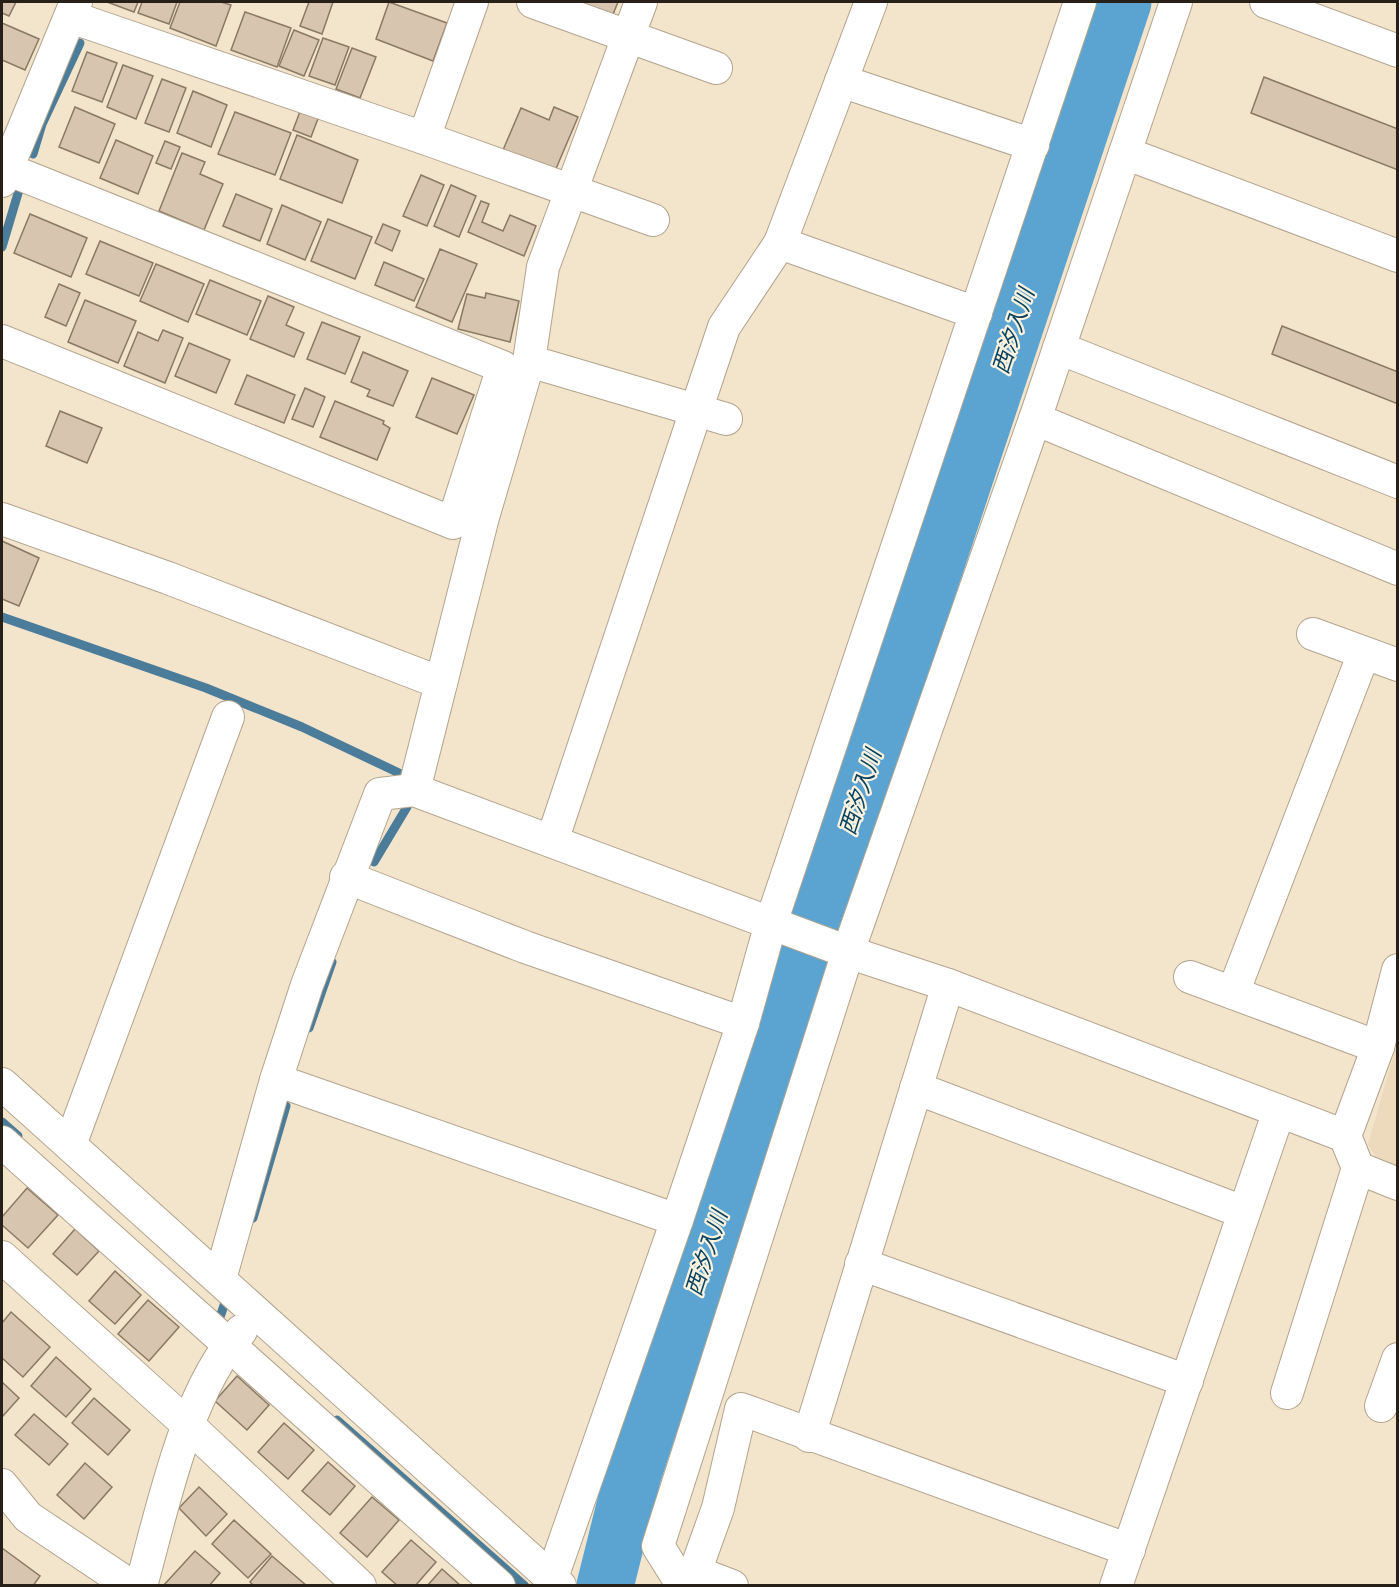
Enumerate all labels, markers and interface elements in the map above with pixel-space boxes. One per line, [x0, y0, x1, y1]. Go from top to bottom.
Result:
water label: 西汐入川 [986, 283, 1041, 377]
water label: 西汐入川 [833, 744, 888, 838]
water label: 西汐入川 [679, 1205, 734, 1299]

